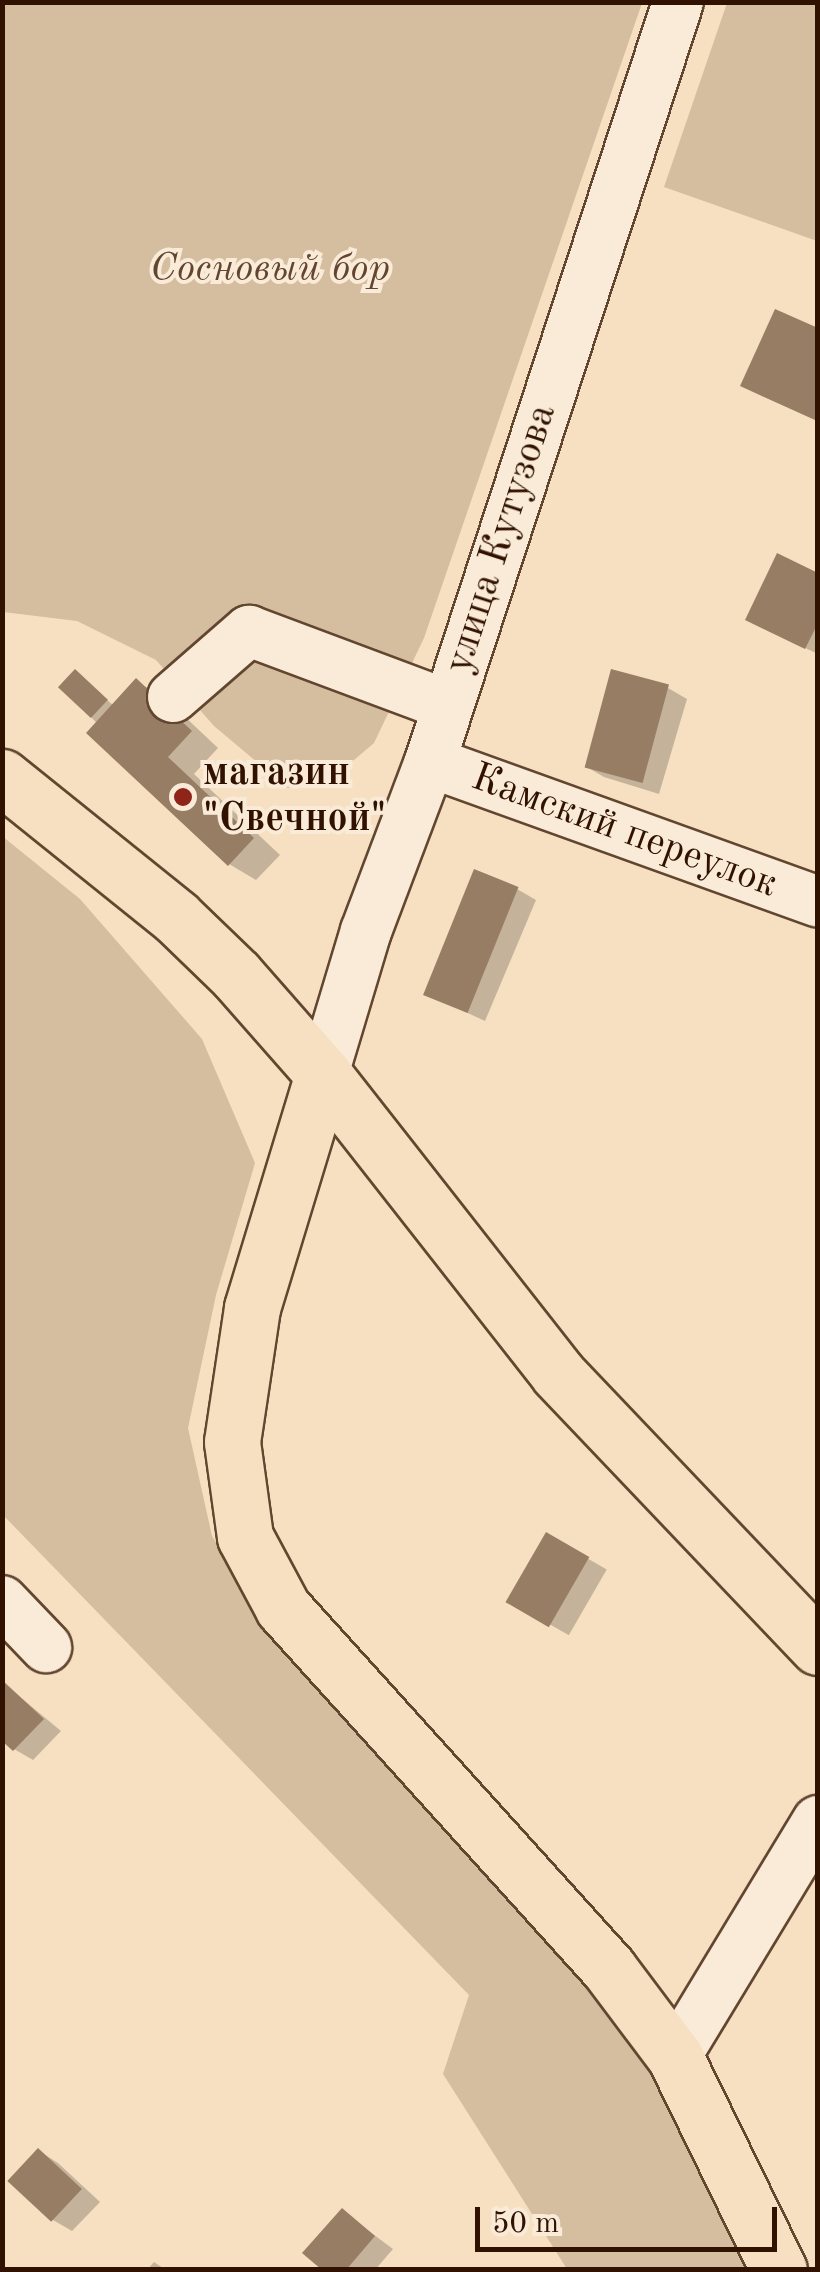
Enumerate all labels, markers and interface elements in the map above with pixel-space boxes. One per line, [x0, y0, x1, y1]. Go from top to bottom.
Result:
park label: Сосновый бор [150, 246, 390, 294]
street label: улица Кутузова [436, 398, 568, 680]
place label: магазин "Свечной" [203, 750, 386, 844]
street label: Камский переулок [464, 754, 784, 910]
marker: магазин "Свечной" [172, 786, 194, 808]
scale bar [480, 2187, 782, 2249]
text: 50 m [492, 2209, 559, 2239]

